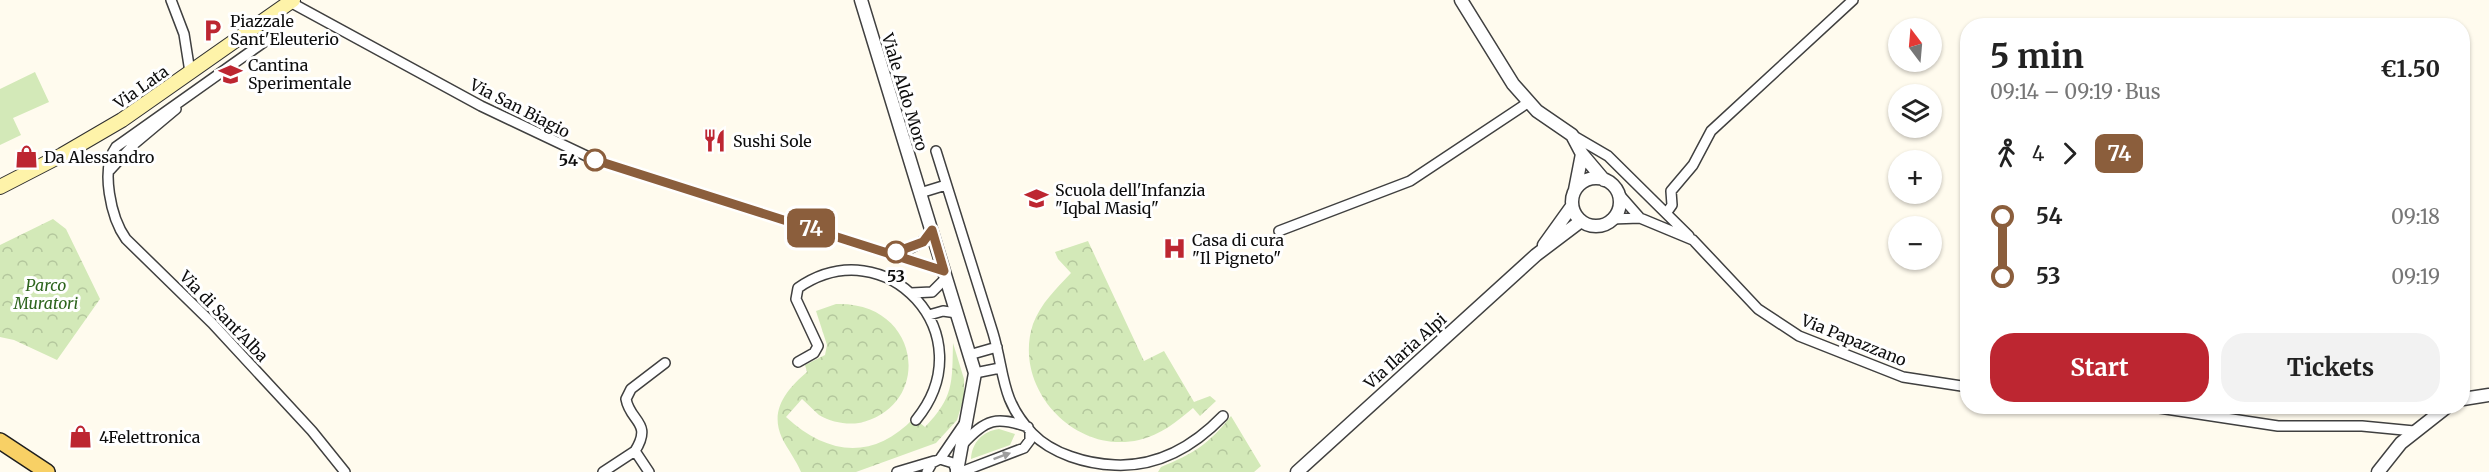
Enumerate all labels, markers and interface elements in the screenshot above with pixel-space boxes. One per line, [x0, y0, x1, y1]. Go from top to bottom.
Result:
place label: Piazzale Sant'Eleuterio [230, 11, 339, 49]
parking icon: Piazzale Sant'Eleuterio [199, 17, 225, 43]
north arrow [1888, 18, 1942, 72]
map controls [1888, 18, 1942, 270]
street label: Viale Aldo Moro [877, 30, 932, 153]
text: 5 min [1990, 36, 2084, 77]
place label: Cantina Sperimentale [248, 55, 351, 93]
text: €1.50 [2380, 55, 2440, 83]
street label: Via Lata [109, 61, 172, 114]
school or university icon: Cantina Sperimentale [217, 61, 243, 87]
street label: Via San Biagio [466, 74, 573, 142]
text: 09:14 – 09:19 · Bus [1990, 79, 2161, 104]
button: layers [1888, 84, 1942, 138]
restaurant icon: Sushi Sole [702, 128, 728, 154]
place label: Sushi Sole [733, 131, 812, 151]
icon: walk [1990, 137, 2023, 170]
icon: forward [2053, 137, 2086, 170]
text: 74 [2107, 140, 2131, 167]
text: 4 [2032, 141, 2044, 166]
shop icon: Da Alessandro [13, 144, 39, 170]
place label: Da Alessandro [44, 147, 154, 167]
marker: 54 [584, 149, 606, 171]
place label: 54 [559, 150, 578, 170]
button: + [1888, 150, 1942, 204]
place label: Scuola dell'Infanzia "Iqbal Masiq" [1055, 180, 1206, 218]
school or university icon: Scuola dell'Infanzia "Iqbal Masiq" [1024, 186, 1050, 212]
text: 54 [2036, 202, 2063, 230]
text: 09:18 [2391, 204, 2440, 229]
line badge: 74 [784, 208, 838, 248]
text: 74 [799, 215, 823, 242]
button: − [1888, 216, 1942, 270]
place label: Casa di cura "Il Pigneto" [1192, 230, 1284, 268]
hospital icon: Casa di cura "Il Pigneto" [1161, 236, 1187, 262]
marker: 53 [885, 241, 907, 263]
text: 53 [2036, 262, 2061, 290]
text: 09:19 [2391, 264, 2440, 289]
street label: Via di Sant'Alba [175, 266, 273, 366]
place label: 53 [887, 266, 905, 286]
park label: Parco Muratori [13, 275, 79, 313]
street label: Via Ilaria Alpi [1359, 309, 1450, 394]
street label: Via Papazzano [1798, 309, 1909, 370]
button: Start [1990, 333, 2209, 402]
button: Tickets [2221, 333, 2440, 402]
shop icon: 4Felettronica [68, 424, 94, 450]
place label: 4Felettronica [99, 427, 201, 447]
one-way arrow [993, 451, 1011, 461]

